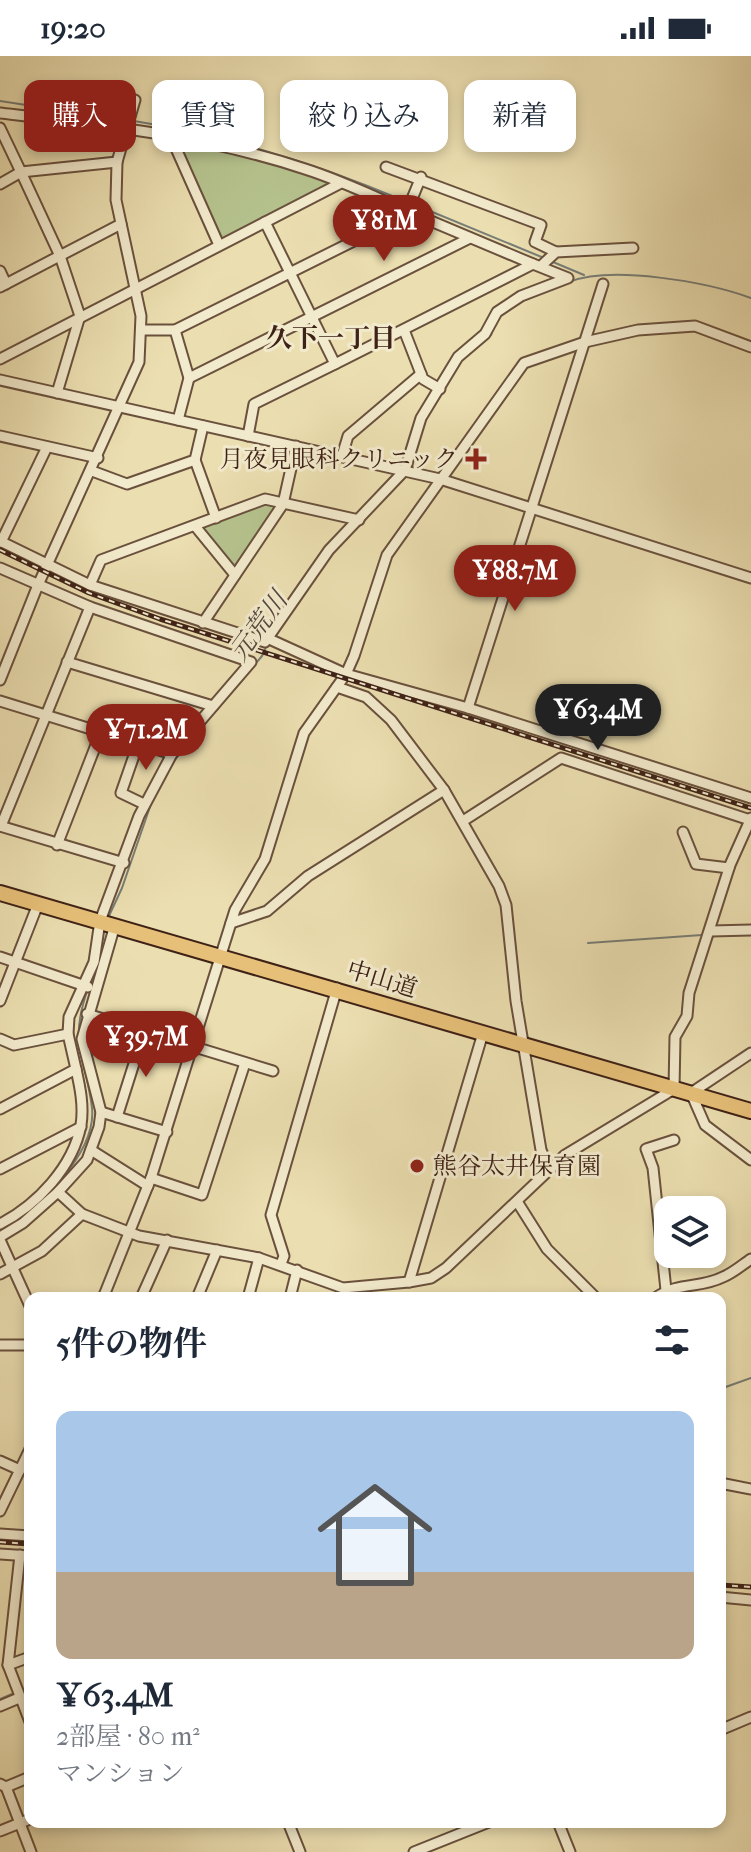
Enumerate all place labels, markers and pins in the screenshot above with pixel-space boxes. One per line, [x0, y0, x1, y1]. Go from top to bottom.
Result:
pin: ¥81M [337, 195, 431, 263]
place label: 月夜見眼科クリニック [219, 445, 458, 473]
marker: 月夜見眼科クリニック [465, 448, 487, 470]
pin: ¥88.7M [450, 545, 580, 613]
pin: ¥63.4M [533, 684, 663, 752]
pin: ¥71.2M [81, 704, 211, 772]
pin: ¥39.7M [81, 1011, 211, 1079]
place label: 熊谷太井保育園 [433, 1152, 601, 1180]
marker: 熊谷太井保育園 [408, 1157, 426, 1175]

